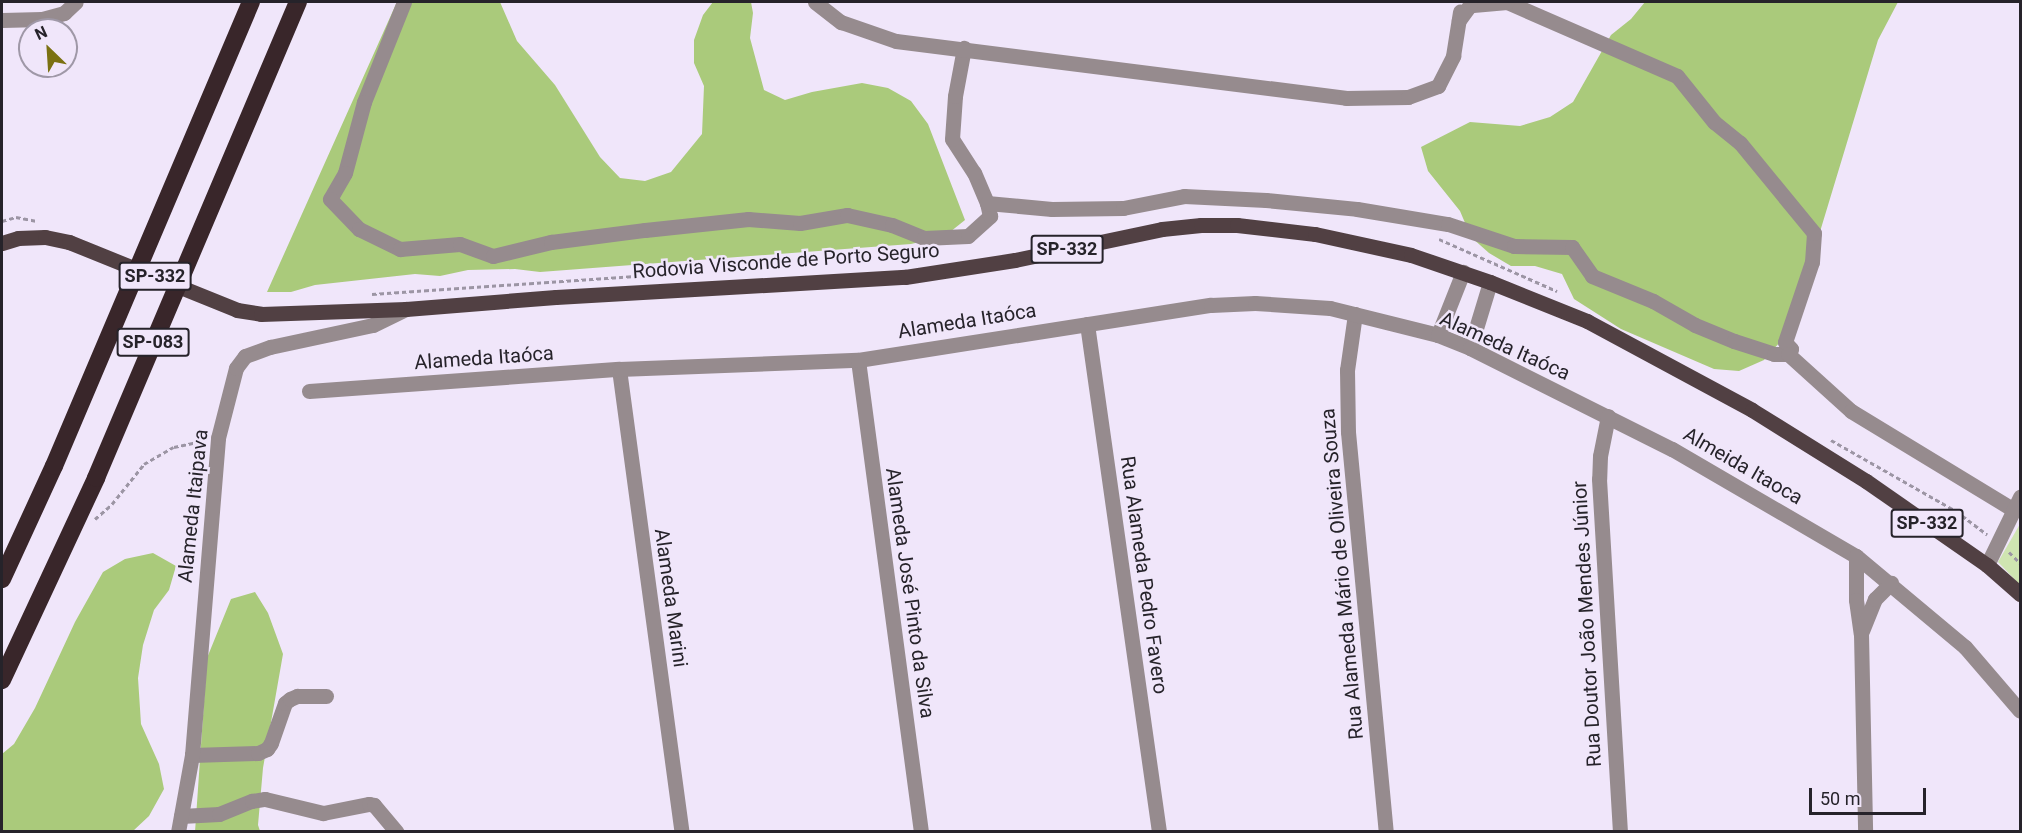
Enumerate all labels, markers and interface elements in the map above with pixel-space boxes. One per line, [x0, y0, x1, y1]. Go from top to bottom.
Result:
north arrow [18, 18, 78, 78]
text: N [32, 22, 50, 44]
road number: SP-332 [1030, 234, 1104, 264]
street label: Rodovia Visconde de Porto Seguro [632, 238, 940, 284]
road number: SP-332 [118, 261, 192, 291]
street label: Alameda Itaóca [896, 298, 1038, 344]
street label: Alameda Itaóca [1436, 307, 1574, 385]
road number: SP-083 [116, 327, 190, 357]
street label: Alameda Itaóca [413, 341, 555, 375]
street label: Rua Alameda Mário de Oliveira Souza [1316, 407, 1368, 741]
street label: Almeida Itaoca [1679, 422, 1807, 510]
street label: Alameda Itaipava [173, 428, 213, 584]
street label: Rua Alameda Pedro Favero [1115, 454, 1173, 696]
street label: Alameda José Pinto da Silva [881, 466, 939, 720]
street label: Rua Doutor João Mendes Júnior [1568, 480, 1606, 768]
road number: SP-332 [1890, 508, 1964, 538]
street label: Alameda Marini [649, 527, 693, 669]
scale bar [1812, 776, 1929, 814]
text: 50 m [1820, 788, 1860, 809]

